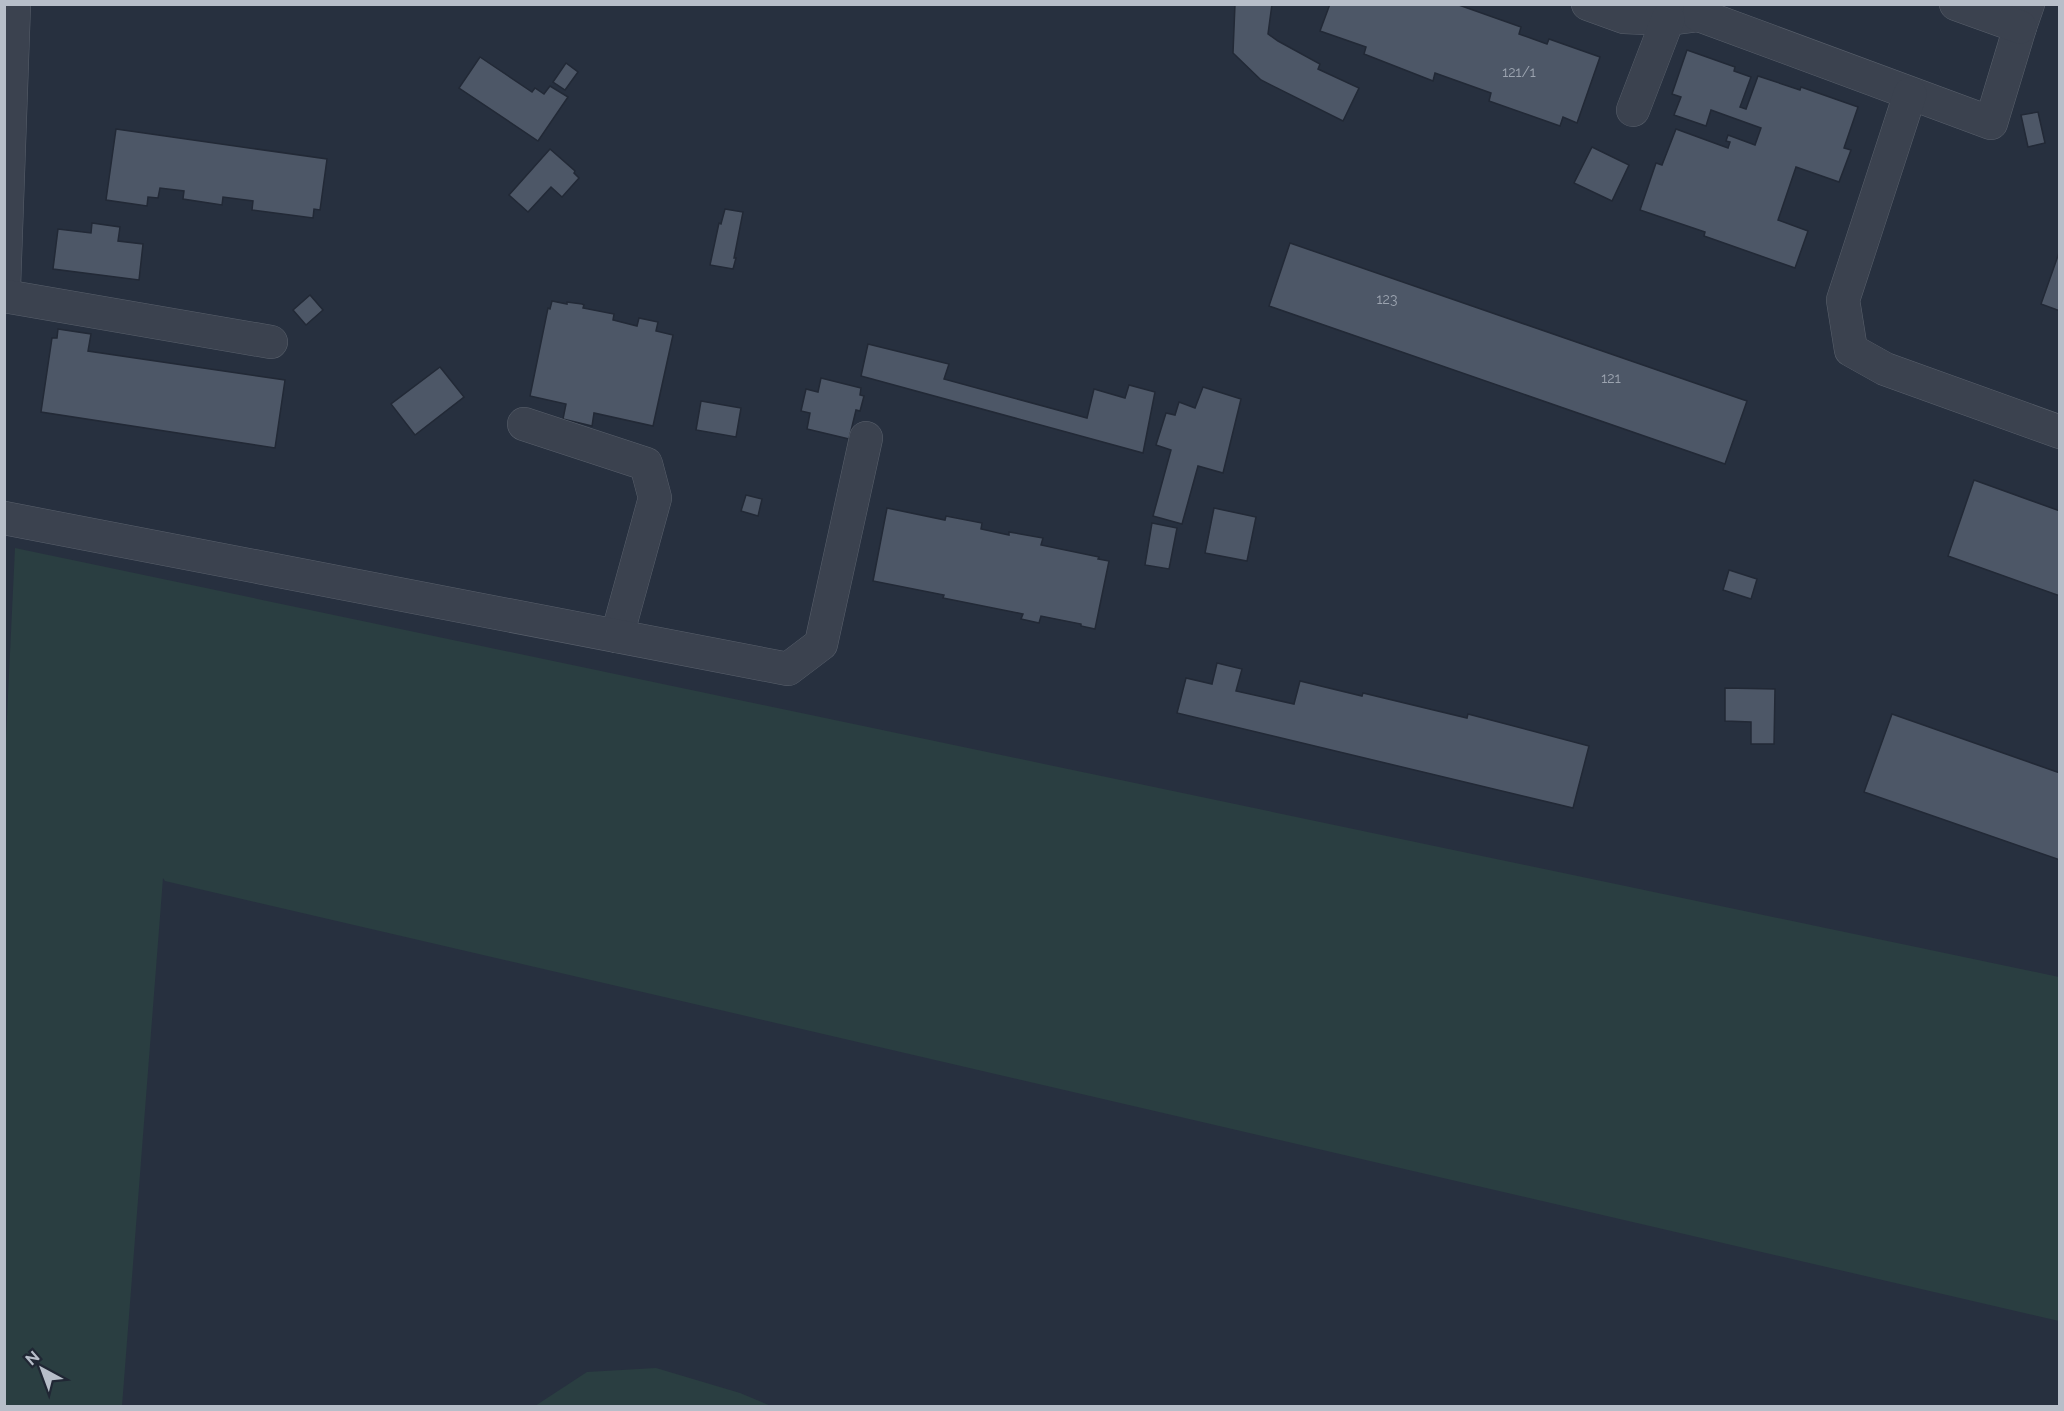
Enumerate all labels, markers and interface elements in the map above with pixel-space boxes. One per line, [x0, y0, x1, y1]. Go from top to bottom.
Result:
house number: 121/1 [1502, 64, 1536, 80]
house number: 123 [1377, 291, 1397, 307]
house number: 121 [1601, 370, 1621, 386]
north arrow [12, 1339, 72, 1399]
text: N [22, 1347, 43, 1369]

